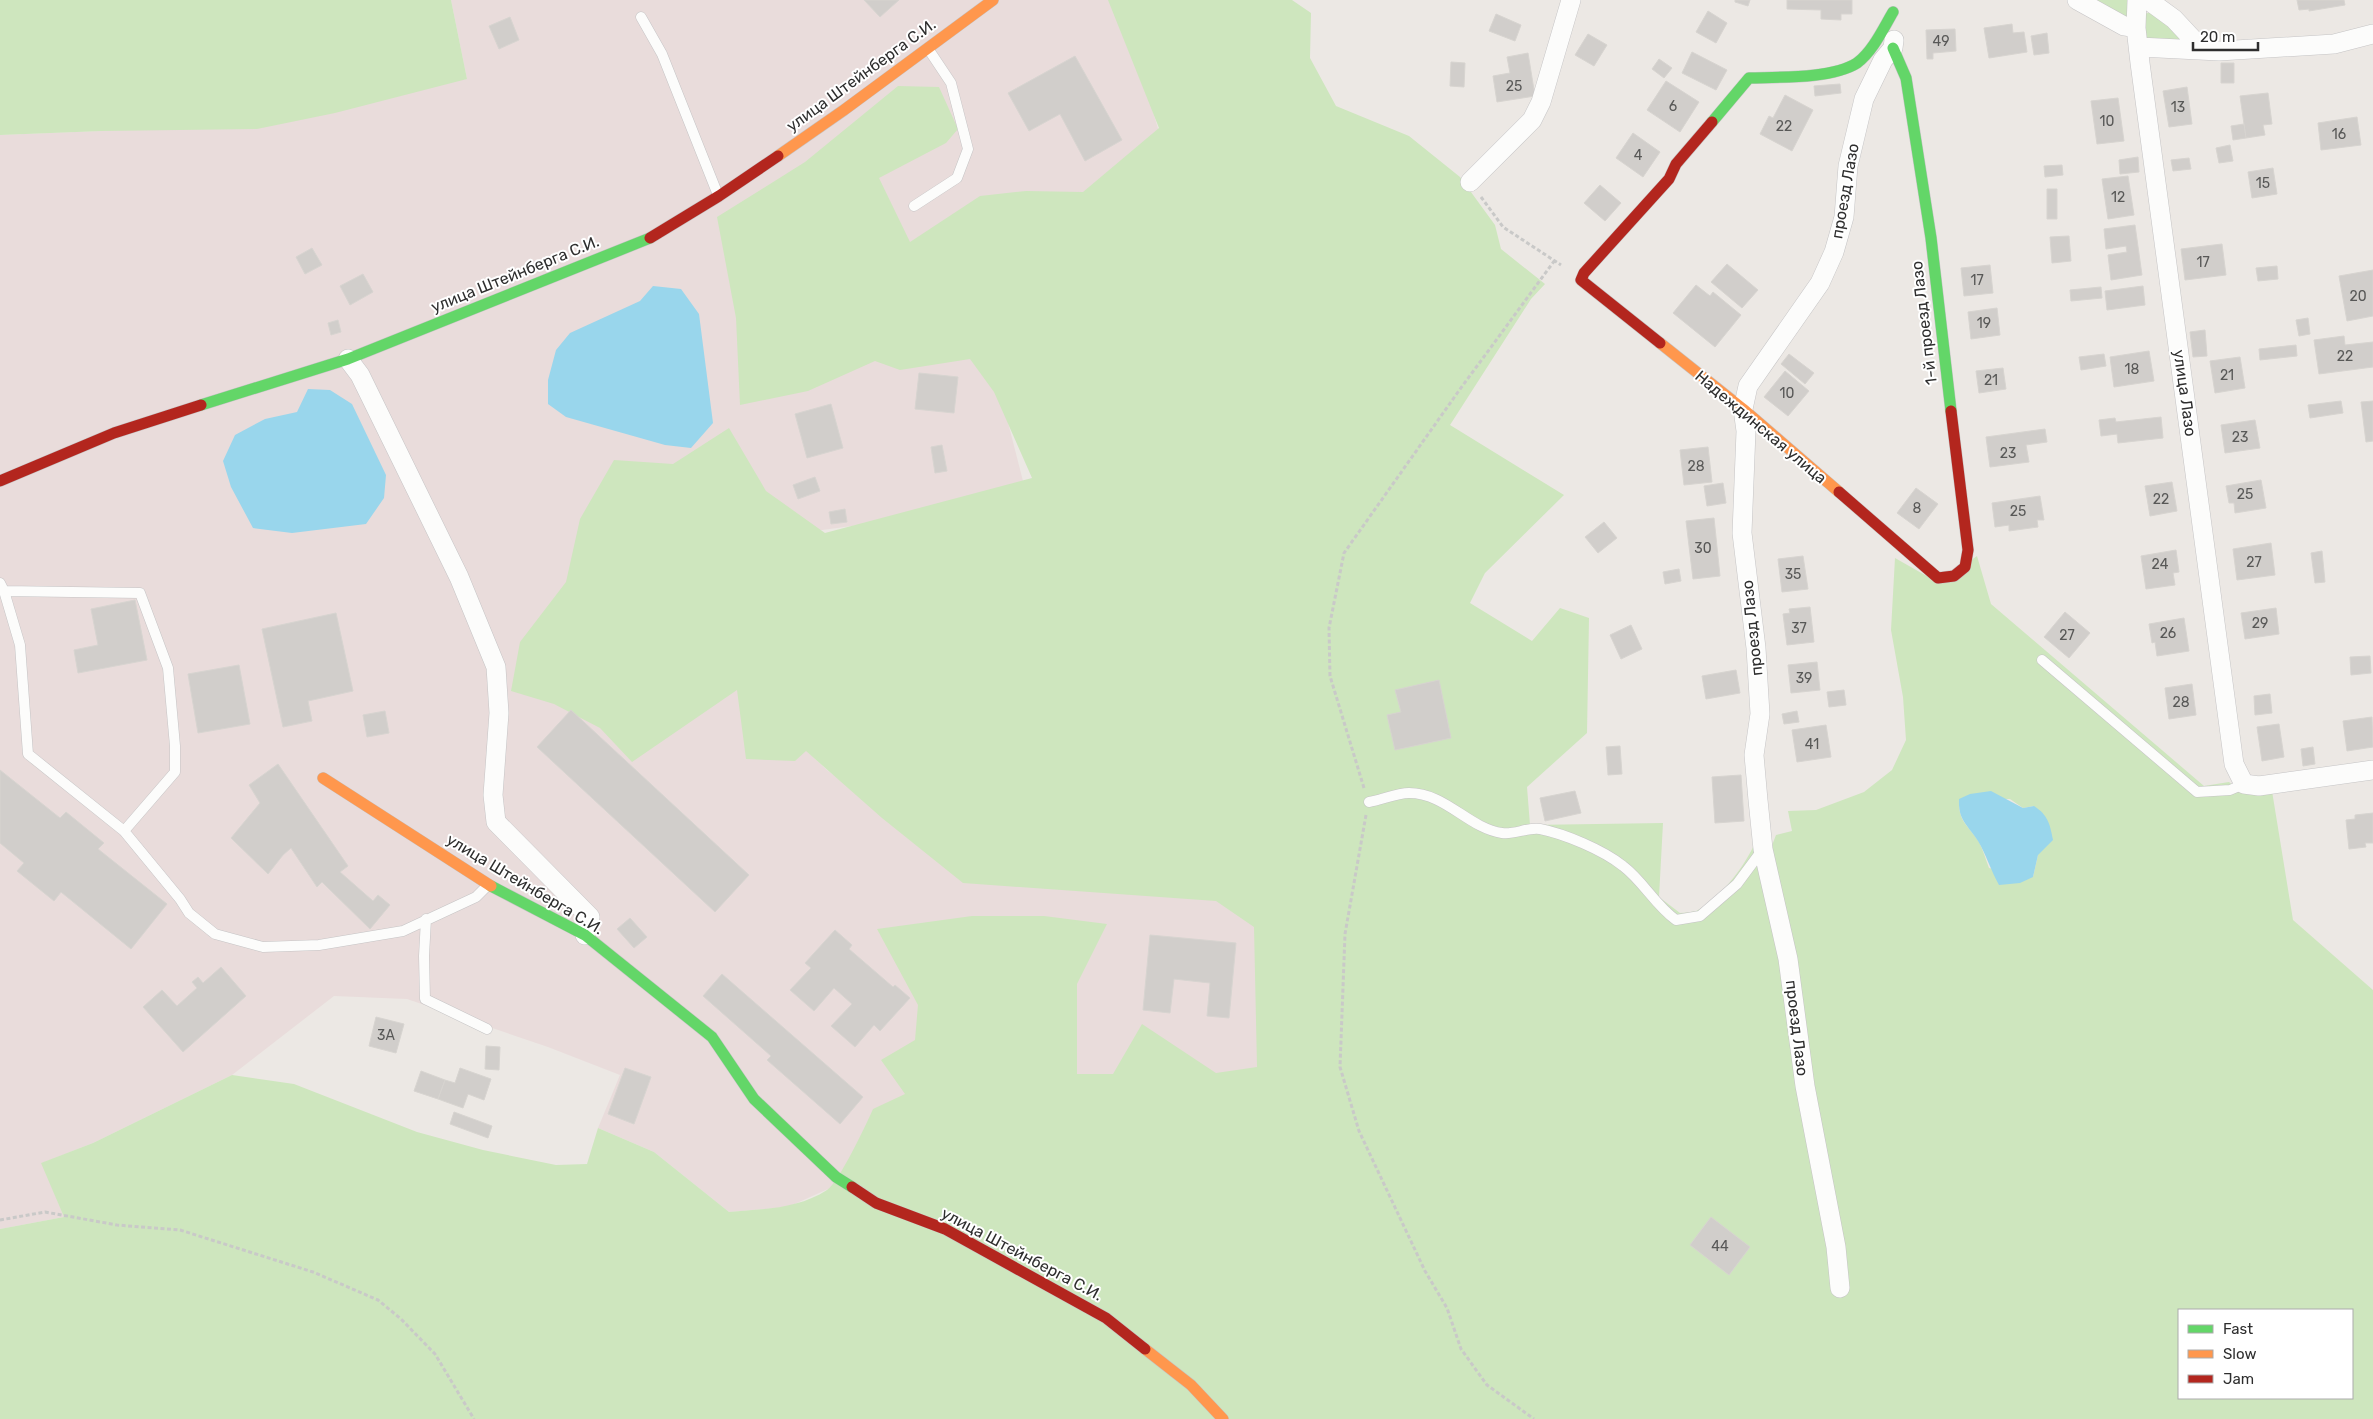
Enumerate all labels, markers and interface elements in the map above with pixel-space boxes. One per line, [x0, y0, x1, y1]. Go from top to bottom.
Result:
street label: улица Штейнберга С.И. [783, 15, 939, 135]
scale bar [2193, 20, 2258, 52]
text: 20 m [2200, 28, 2235, 46]
house number: 49 [1933, 33, 1949, 50]
house number: 25 [1506, 78, 1522, 95]
house number: 6 [1669, 98, 1677, 115]
house number: 13 [2171, 99, 2185, 116]
house number: 10 [2100, 113, 2115, 130]
house number: 22 [1776, 118, 1792, 135]
house number: 16 [2332, 126, 2346, 143]
street label: проезд Лазо [1827, 142, 1863, 240]
house number: 4 [1634, 147, 1643, 164]
house number: 15 [2256, 175, 2270, 192]
house number: 12 [2111, 189, 2125, 206]
street label: улица Штейнберга С.И. [428, 232, 602, 316]
house number: 17 [2196, 254, 2210, 271]
street label: 1-й проезд Лазо [1907, 260, 1941, 386]
house number: 17 [1970, 272, 1984, 289]
house number: 20 [2349, 288, 2367, 305]
house number: 19 [1977, 315, 1991, 332]
street label: улица Лазо [2170, 348, 2200, 438]
house number: 22 [2337, 348, 2353, 365]
house number: 18 [2125, 361, 2140, 378]
street label: Надеждинская улица [1691, 367, 1831, 487]
house number: 21 [2220, 367, 2234, 384]
house number: 21 [1984, 372, 1998, 389]
house number: 10 [1780, 385, 1795, 402]
house number: 23 [2232, 429, 2248, 446]
house number: 23 [2000, 445, 2016, 462]
house number: 28 [1687, 458, 1705, 475]
house number: 25 [2237, 486, 2253, 503]
house number: 22 [2153, 491, 2169, 508]
house number: 8 [1913, 500, 1922, 517]
house number: 25 [2010, 503, 2026, 520]
house number: 30 [1694, 540, 1712, 557]
house number: 27 [2246, 554, 2262, 571]
house number: 24 [2152, 556, 2169, 573]
house number: 35 [1785, 566, 1801, 583]
street label: проезд Лазо [1738, 579, 1766, 677]
house number: 29 [2252, 615, 2268, 632]
house number: 37 [1791, 620, 1807, 637]
house number: 26 [2160, 625, 2176, 642]
house number: 27 [2059, 627, 2075, 644]
house number: 39 [1796, 670, 1812, 687]
house number: 28 [2172, 694, 2190, 711]
house number: 41 [1805, 736, 1819, 753]
street label: улица Штейнберга С.И. [443, 830, 607, 938]
street label: проезд Лазо [1782, 979, 1812, 1077]
house number: 3А [377, 1027, 396, 1044]
street label: улица Штейнберга С.И. [938, 1203, 1106, 1305]
house number: 44 [1711, 1238, 1729, 1255]
legend [2178, 1309, 2353, 1399]
text: Fast [2223, 1320, 2253, 1338]
text: Slow [2223, 1345, 2256, 1363]
text: Jam [2223, 1370, 2254, 1388]

